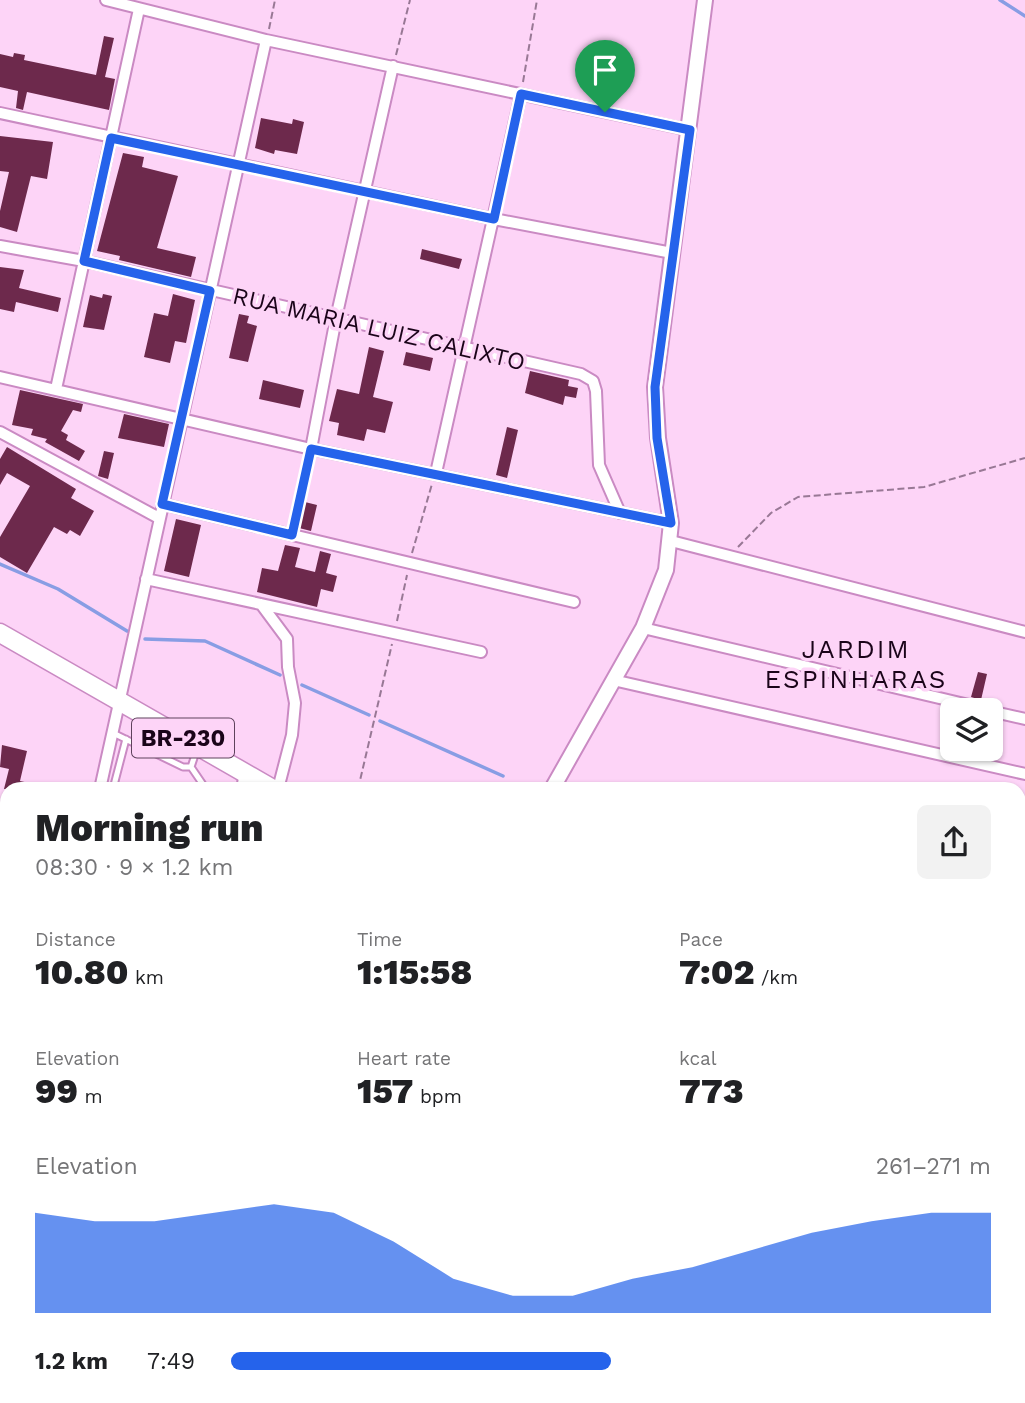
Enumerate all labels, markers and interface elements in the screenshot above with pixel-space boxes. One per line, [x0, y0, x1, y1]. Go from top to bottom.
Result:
pin [575, 40, 635, 112]
icon: arrive [586, 51, 624, 89]
street label: RUA MARIA LUIZ CALIXTO [230, 282, 528, 376]
district label: JARDIM ESPINHARAS [764, 634, 948, 694]
map controls [940, 698, 1003, 761]
button: layers [940, 698, 1003, 761]
road number: BR-230 [132, 718, 234, 758]
button: share [917, 805, 991, 879]
text: Morning run [35, 806, 264, 850]
text: 08:30 · 9 × 1.2 km [35, 854, 234, 881]
text: Distance [35, 928, 116, 951]
text: Time [357, 928, 402, 951]
text: Pace [679, 928, 723, 951]
text: 10.80 [35, 951, 129, 993]
text: 1:15:58 [357, 951, 472, 993]
text: 7:02 [679, 951, 754, 993]
text: km [129, 966, 164, 989]
text: /km [754, 966, 798, 989]
text: Elevation [35, 1047, 120, 1070]
text: Heart rate [357, 1047, 451, 1070]
text: kcal [679, 1047, 717, 1070]
text: 99 [35, 1070, 78, 1112]
text: 157 [357, 1070, 413, 1112]
text: 773 [679, 1070, 744, 1112]
text: m [78, 1085, 103, 1108]
text: bpm [413, 1085, 462, 1108]
text: Elevation [35, 1153, 138, 1180]
text: 261–271 m [876, 1153, 991, 1180]
text: 1.2 km [35, 1348, 108, 1375]
text: 7:49 [147, 1348, 195, 1375]

